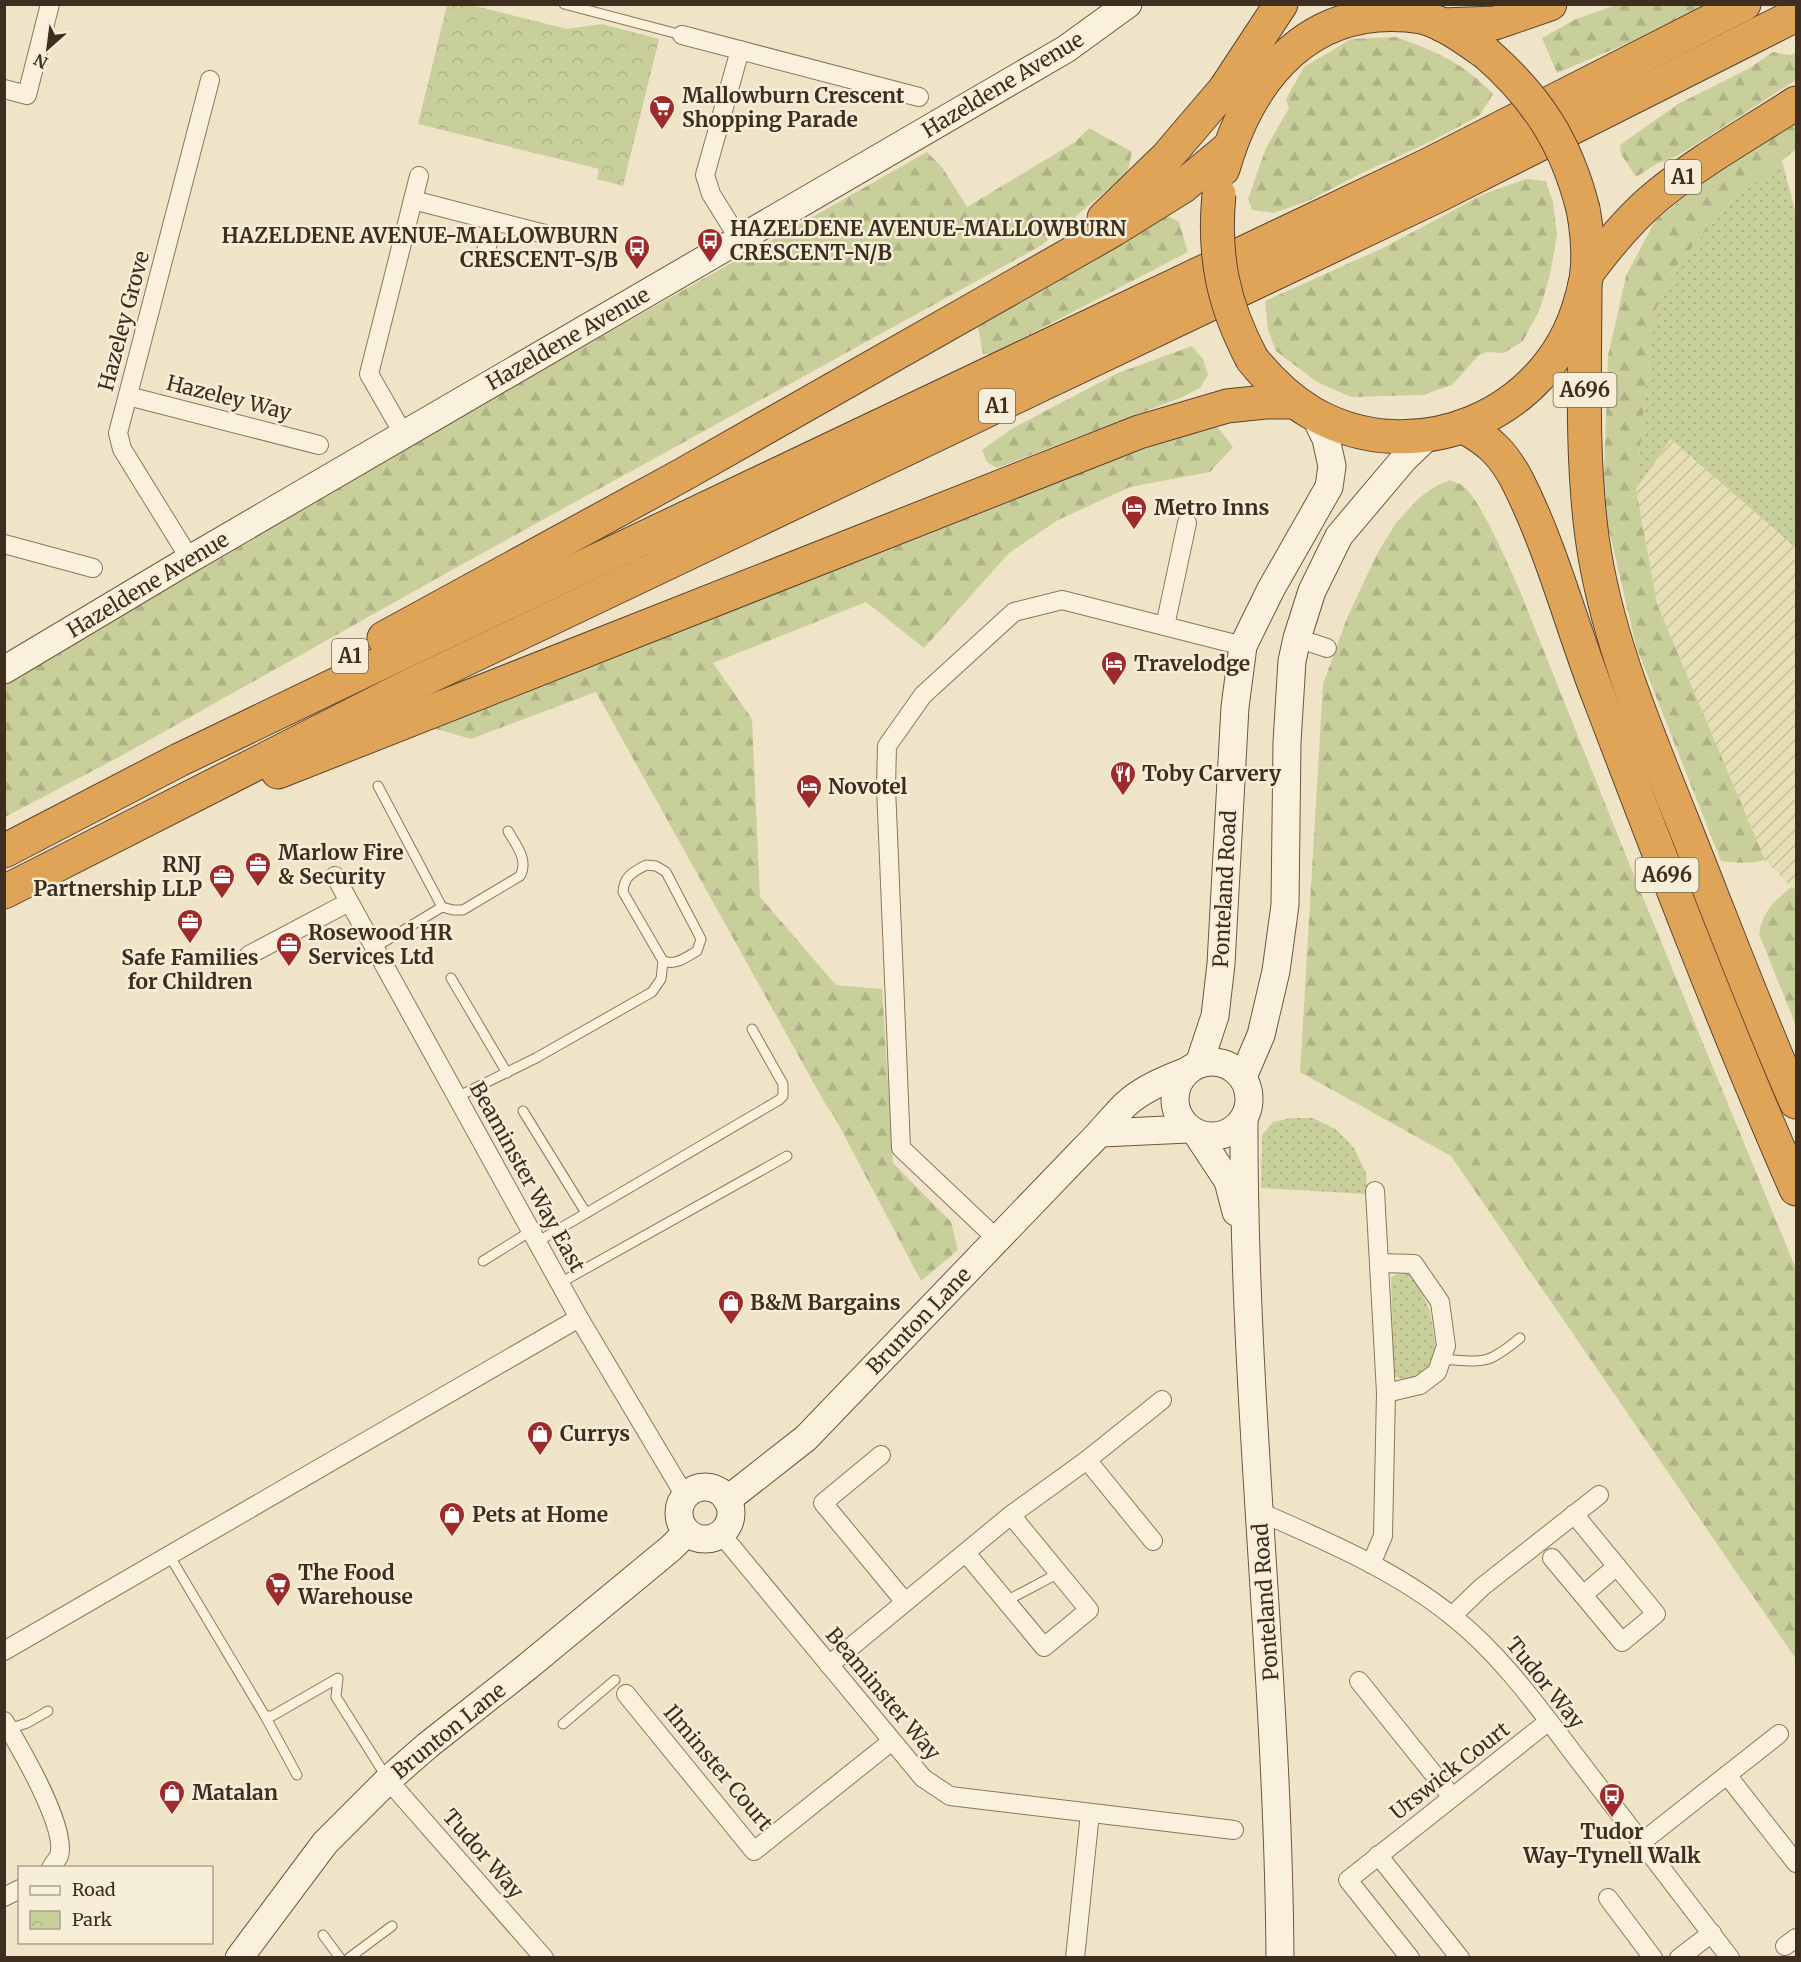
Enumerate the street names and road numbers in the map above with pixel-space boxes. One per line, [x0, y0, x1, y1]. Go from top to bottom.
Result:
street label: Hazeldene Avenue [917, 26, 1089, 144]
road number: A1 [1665, 160, 1701, 194]
street label: Hazeley Grove [92, 248, 155, 394]
street label: Hazeldene Avenue [481, 281, 654, 396]
street label: Hazeley Way [164, 369, 295, 426]
road number: A696 [1554, 373, 1616, 407]
road number: A1 [979, 389, 1015, 423]
street label: Hazeldene Avenue [62, 526, 234, 644]
road number: A1 [332, 639, 368, 673]
street label: Ponteland Road [1207, 809, 1242, 969]
road number: A696 [1636, 858, 1698, 892]
street label: Beaminster Way East [464, 1077, 591, 1277]
street label: Brunton Lane [861, 1261, 977, 1380]
street label: Ponteland Road [1247, 1522, 1284, 1682]
street label: Beaminster Way [820, 1622, 947, 1766]
street label: Tudor Way [1500, 1631, 1591, 1735]
street label: Brunton Lane [386, 1676, 511, 1785]
street label: Ilminster Court [658, 1699, 779, 1836]
street label: Urswick Court [1385, 1716, 1515, 1826]
street label: Tudor Way [437, 1803, 530, 1905]

